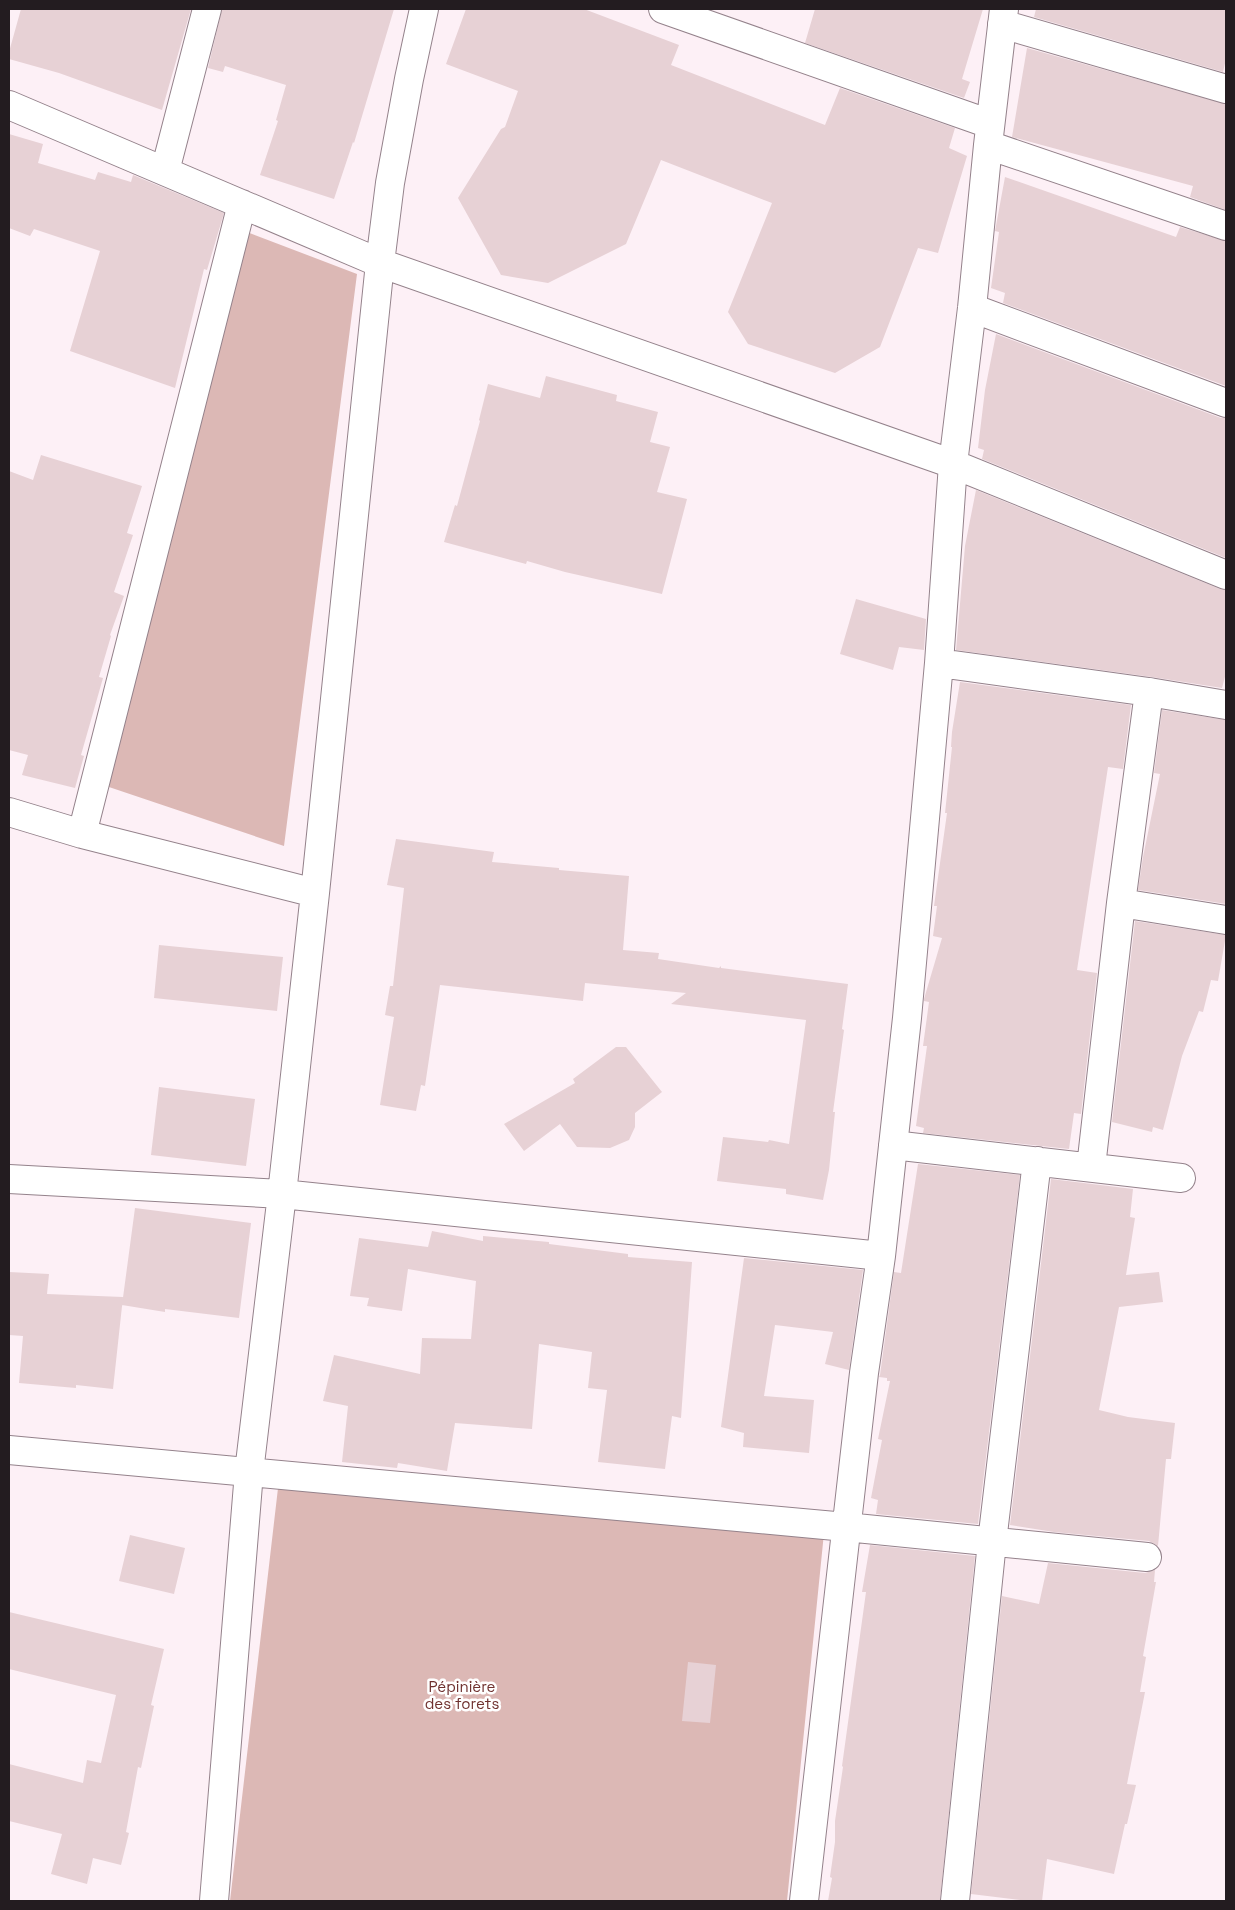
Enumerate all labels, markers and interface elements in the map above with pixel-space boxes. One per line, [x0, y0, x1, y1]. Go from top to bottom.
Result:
park label: Pépinière des forets [425, 1677, 499, 1713]

